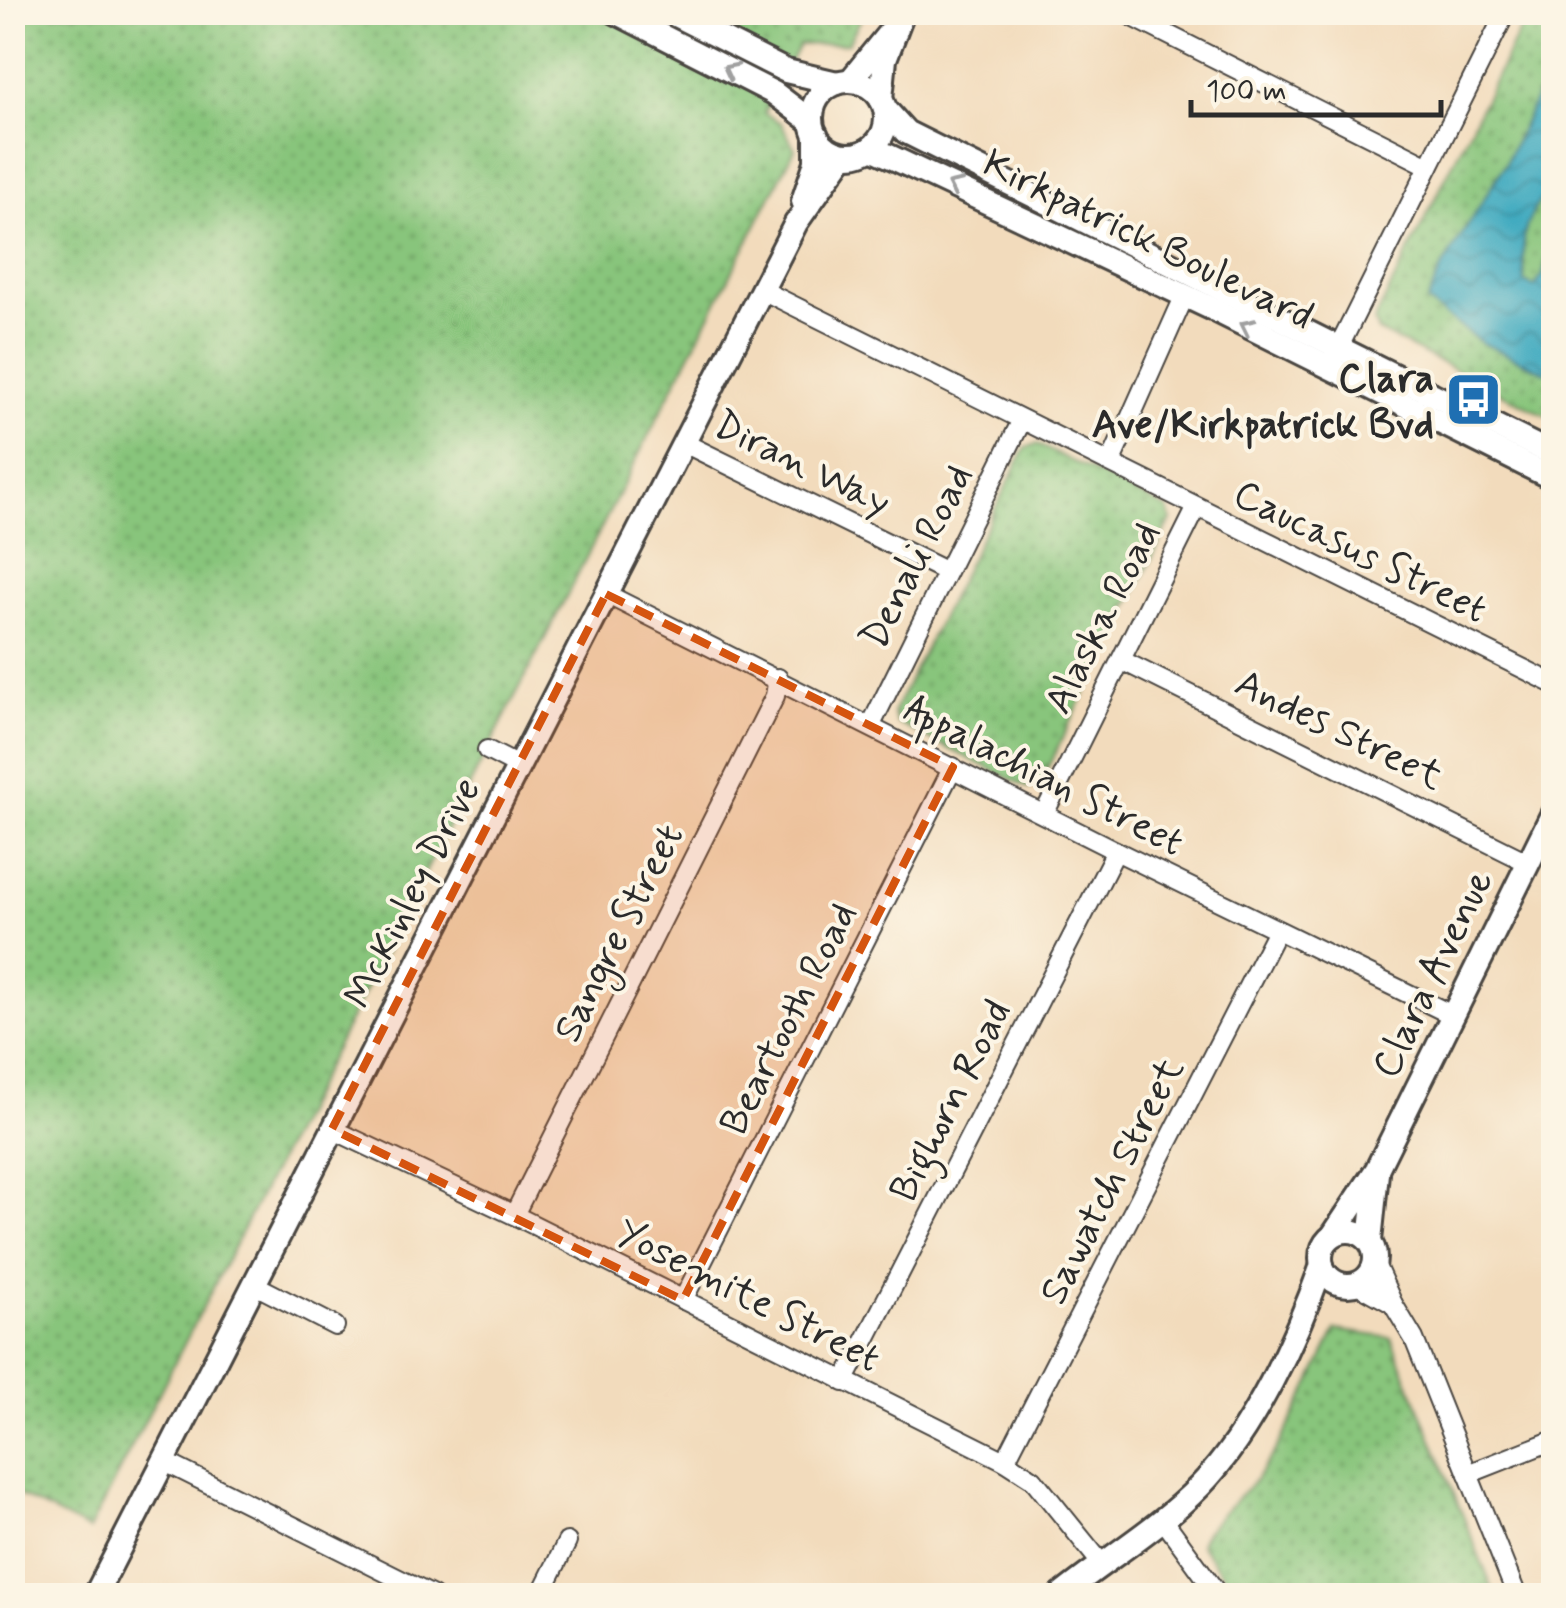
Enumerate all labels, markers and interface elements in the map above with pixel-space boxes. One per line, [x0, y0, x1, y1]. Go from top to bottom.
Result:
scale bar [1191, 55, 1441, 117]
one-way arrow [722, 63, 740, 83]
text: 100 m [1206, 72, 1287, 111]
street label: Kirkpatrick Boulevard [974, 138, 1321, 343]
one-way arrow [946, 179, 964, 199]
one-way arrow [1239, 318, 1257, 338]
place label: Clara Ave/Kirkpatrick Bvd [1092, 354, 1434, 452]
bus stop icon: Clara Ave/Kirkpatrick Bvd [1443, 370, 1503, 430]
street label: Diran Way [704, 399, 899, 530]
street label: Denali Road [849, 456, 986, 658]
street label: Caucasus Street [1224, 469, 1495, 637]
street label: Alaska Road [1033, 514, 1174, 723]
street label: Andes Street [1226, 658, 1451, 804]
street label: Appalachian Street [893, 684, 1192, 873]
street label: McKinley Drive [333, 769, 494, 1018]
street label: Sangre Street [542, 816, 700, 1053]
street label: Clara Avenue [1361, 862, 1506, 1087]
street label: Beartooth Road [709, 894, 871, 1144]
street label: Bighorn Road [879, 992, 1028, 1213]
street label: Sawatch Street [1028, 1049, 1197, 1314]
street label: Yosemite Street [607, 1208, 889, 1386]

